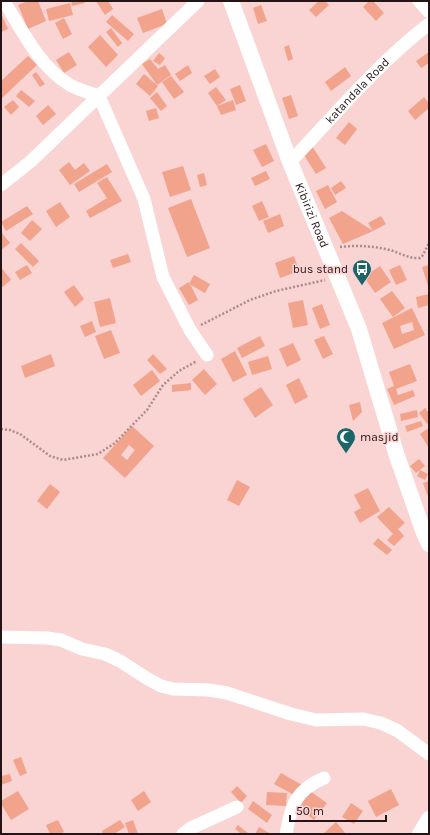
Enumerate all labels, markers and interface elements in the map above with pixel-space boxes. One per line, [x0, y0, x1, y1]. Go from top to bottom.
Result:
street label: katandala Road [322, 55, 392, 127]
street label: Kibirizi Road [292, 180, 332, 250]
bus stop icon: bus stand [351, 258, 373, 286]
place label: bus stand [293, 262, 348, 276]
mosque icon: masjid [335, 426, 357, 454]
place label: masjid [360, 430, 399, 444]
scale bar [290, 797, 386, 823]
text: 50 m [296, 804, 324, 818]

